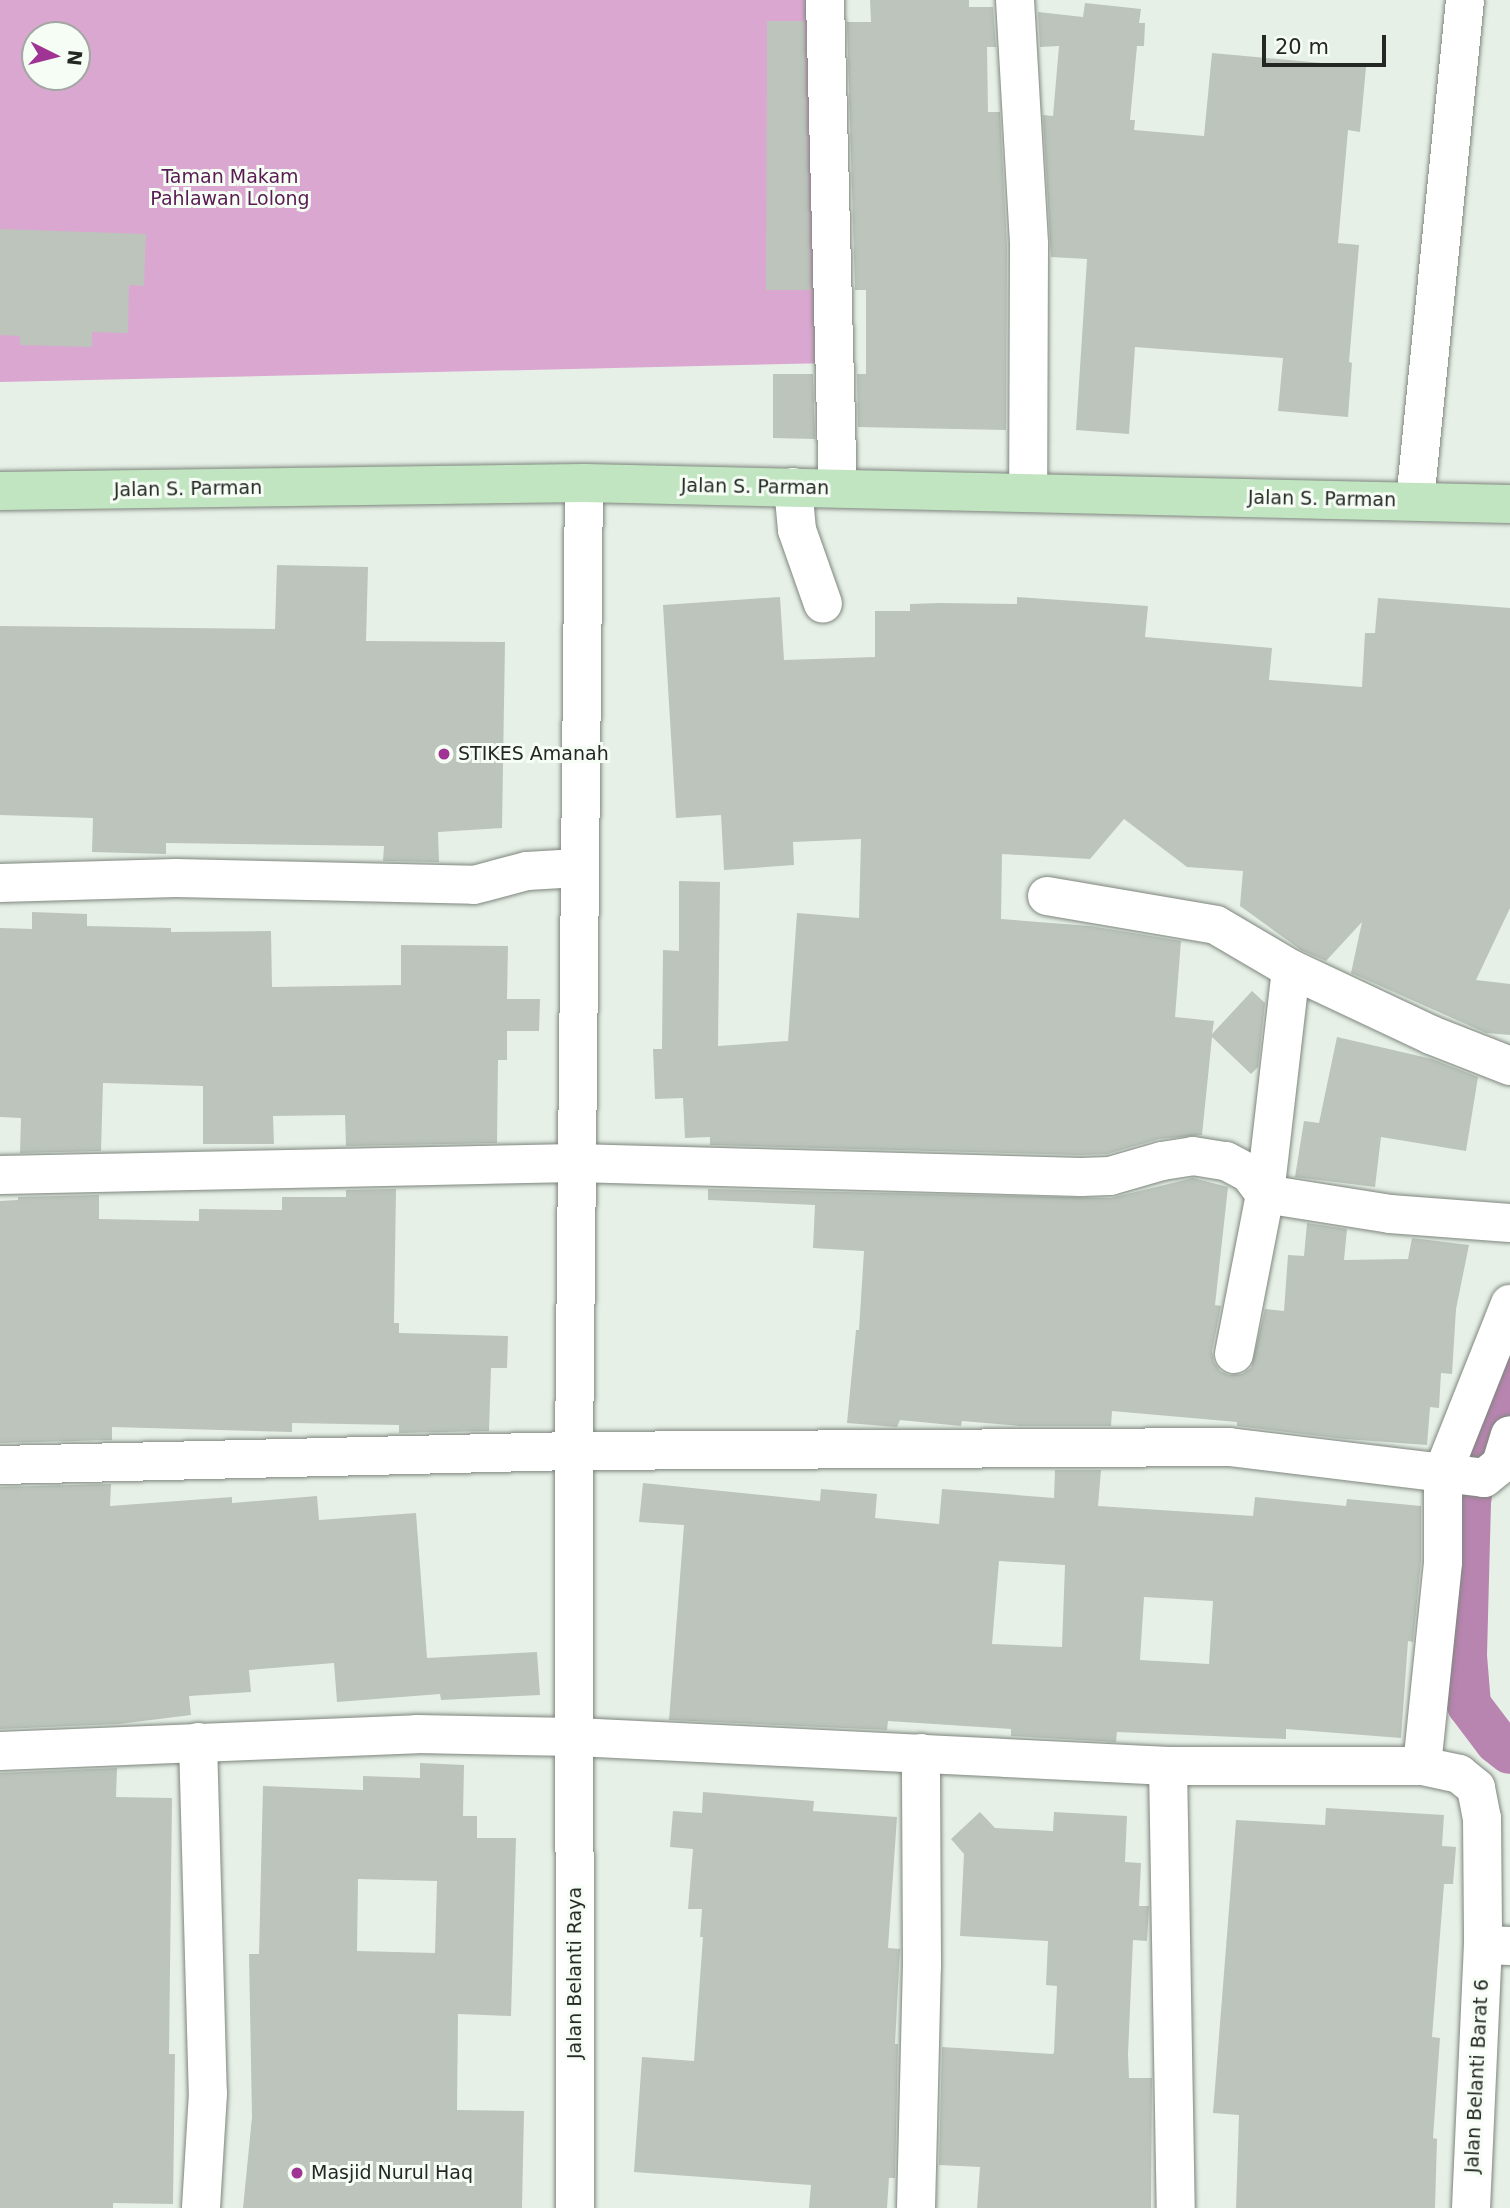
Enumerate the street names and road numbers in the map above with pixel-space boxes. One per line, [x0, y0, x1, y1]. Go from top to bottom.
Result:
street label: Jalan S. Parman [681, 474, 829, 500]
street label: Jalan S. Parman [114, 476, 262, 502]
street label: Jalan S. Parman [1248, 486, 1396, 512]
street label: Jalan Belanti Raya [564, 1887, 586, 2059]
street label: Jalan Belanti Barat 6 [1461, 1978, 1493, 2174]

